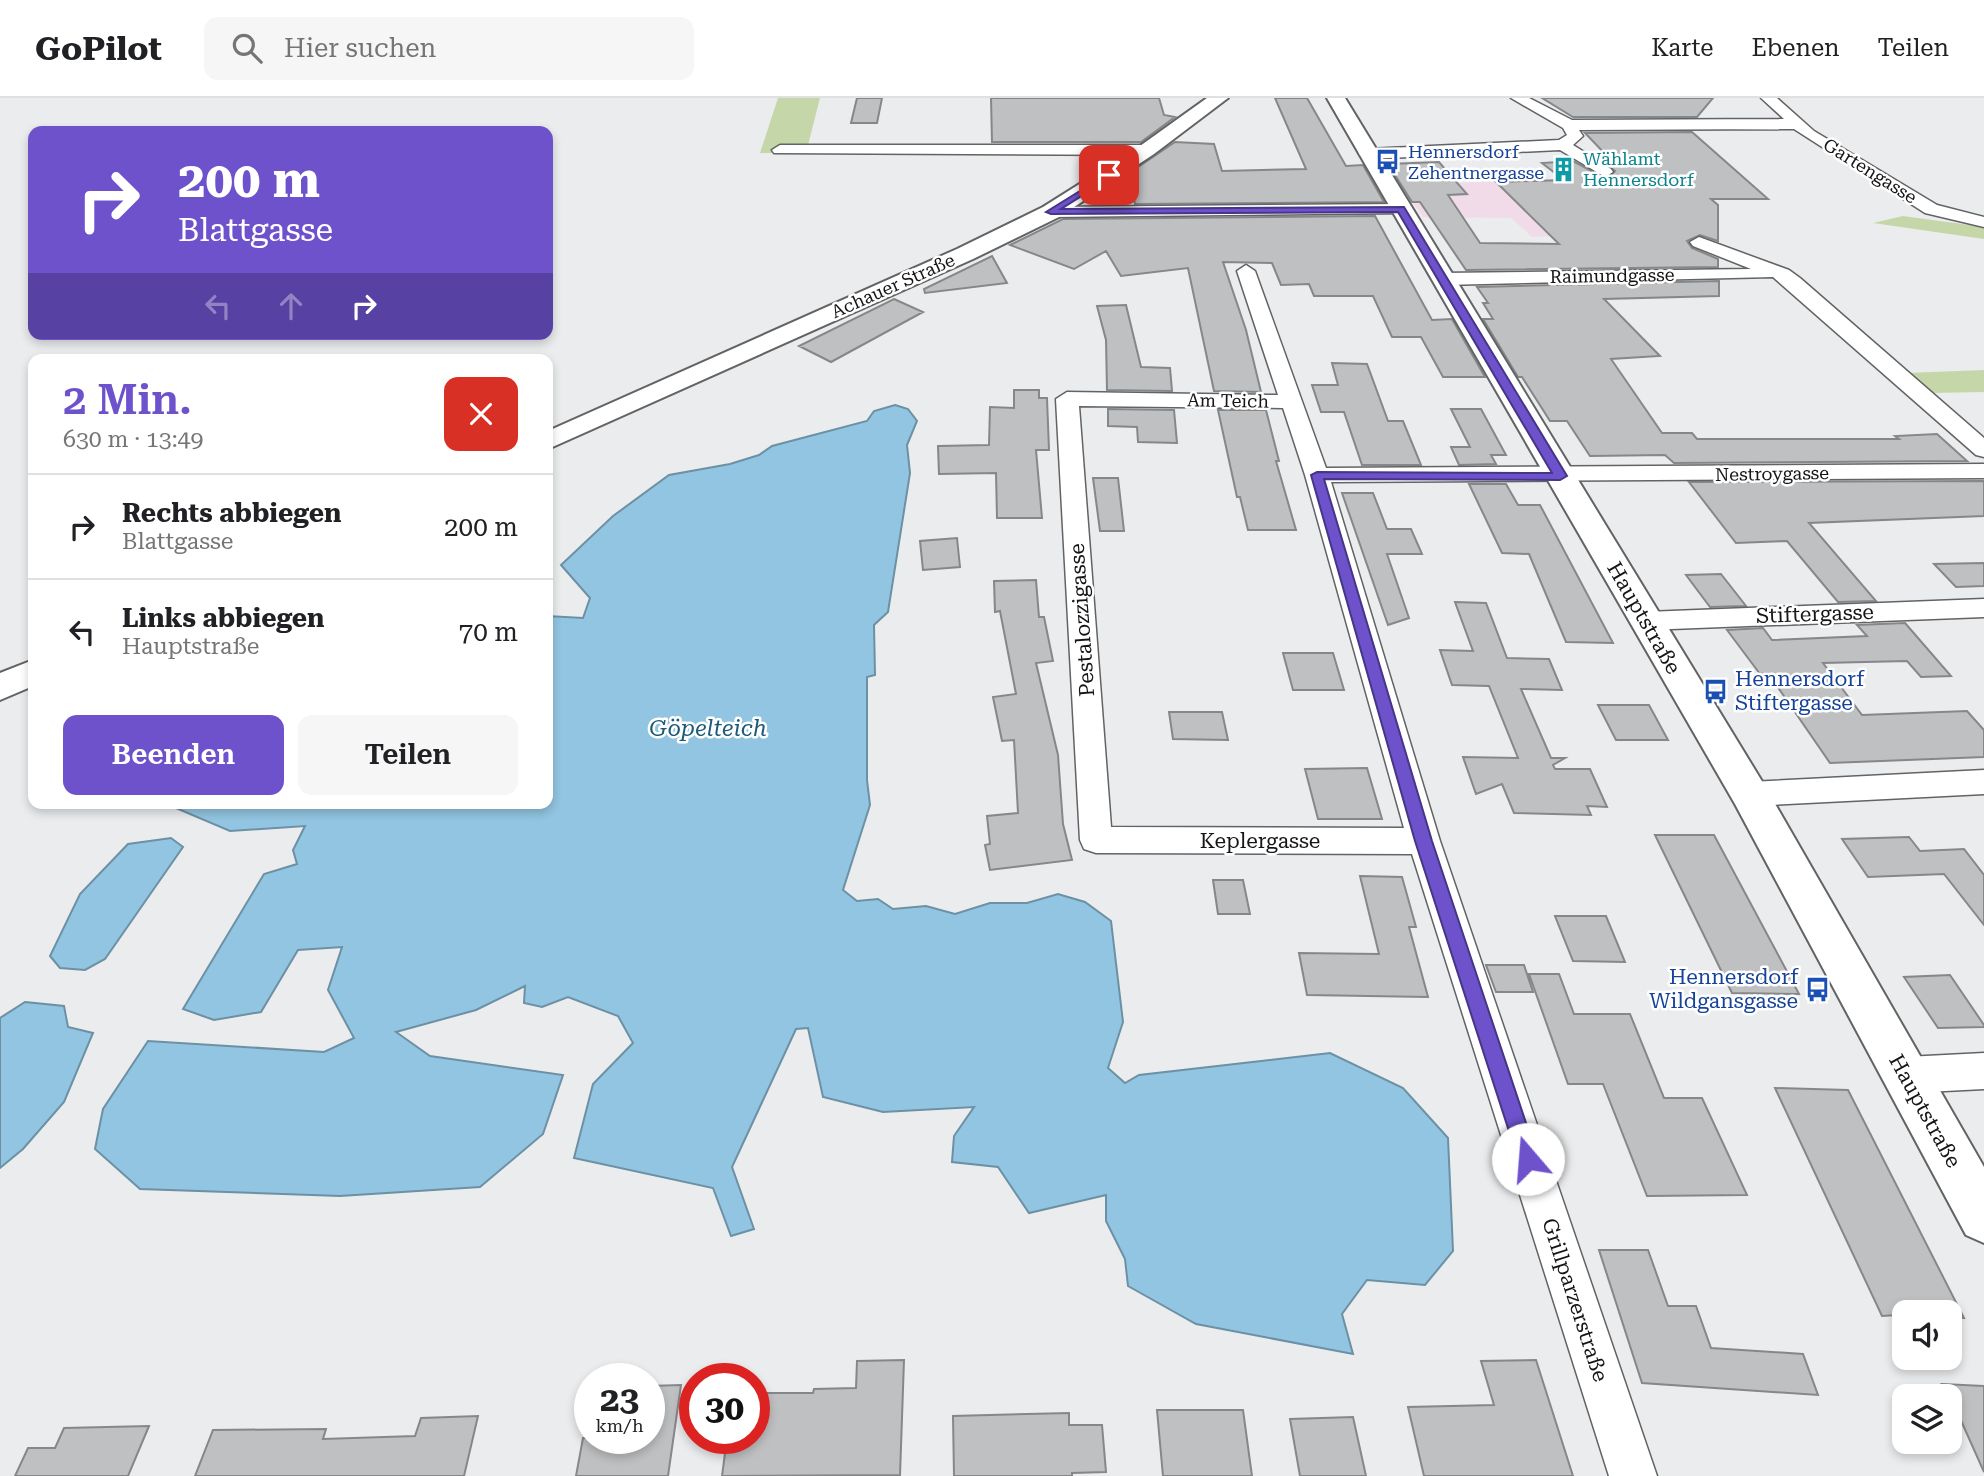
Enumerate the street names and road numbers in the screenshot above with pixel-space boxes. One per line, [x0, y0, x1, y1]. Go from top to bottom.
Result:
street label: Gartengasse [1820, 134, 1921, 208]
street label: Achauer Straße [828, 249, 958, 322]
street label: Raimundgasse [1549, 264, 1675, 287]
street label: Am Teich [1187, 389, 1269, 412]
street label: Nestroygasse [1715, 462, 1829, 485]
street label: Pestalozzigasse [1065, 542, 1099, 698]
street label: Hauptstraße [1602, 558, 1686, 678]
street label: Stiftergasse [1756, 600, 1874, 628]
street label: Keplergasse [1200, 829, 1320, 853]
street label: Hauptstraße [1884, 1050, 1966, 1172]
street label: Grillparzerstraße [1537, 1215, 1613, 1385]

